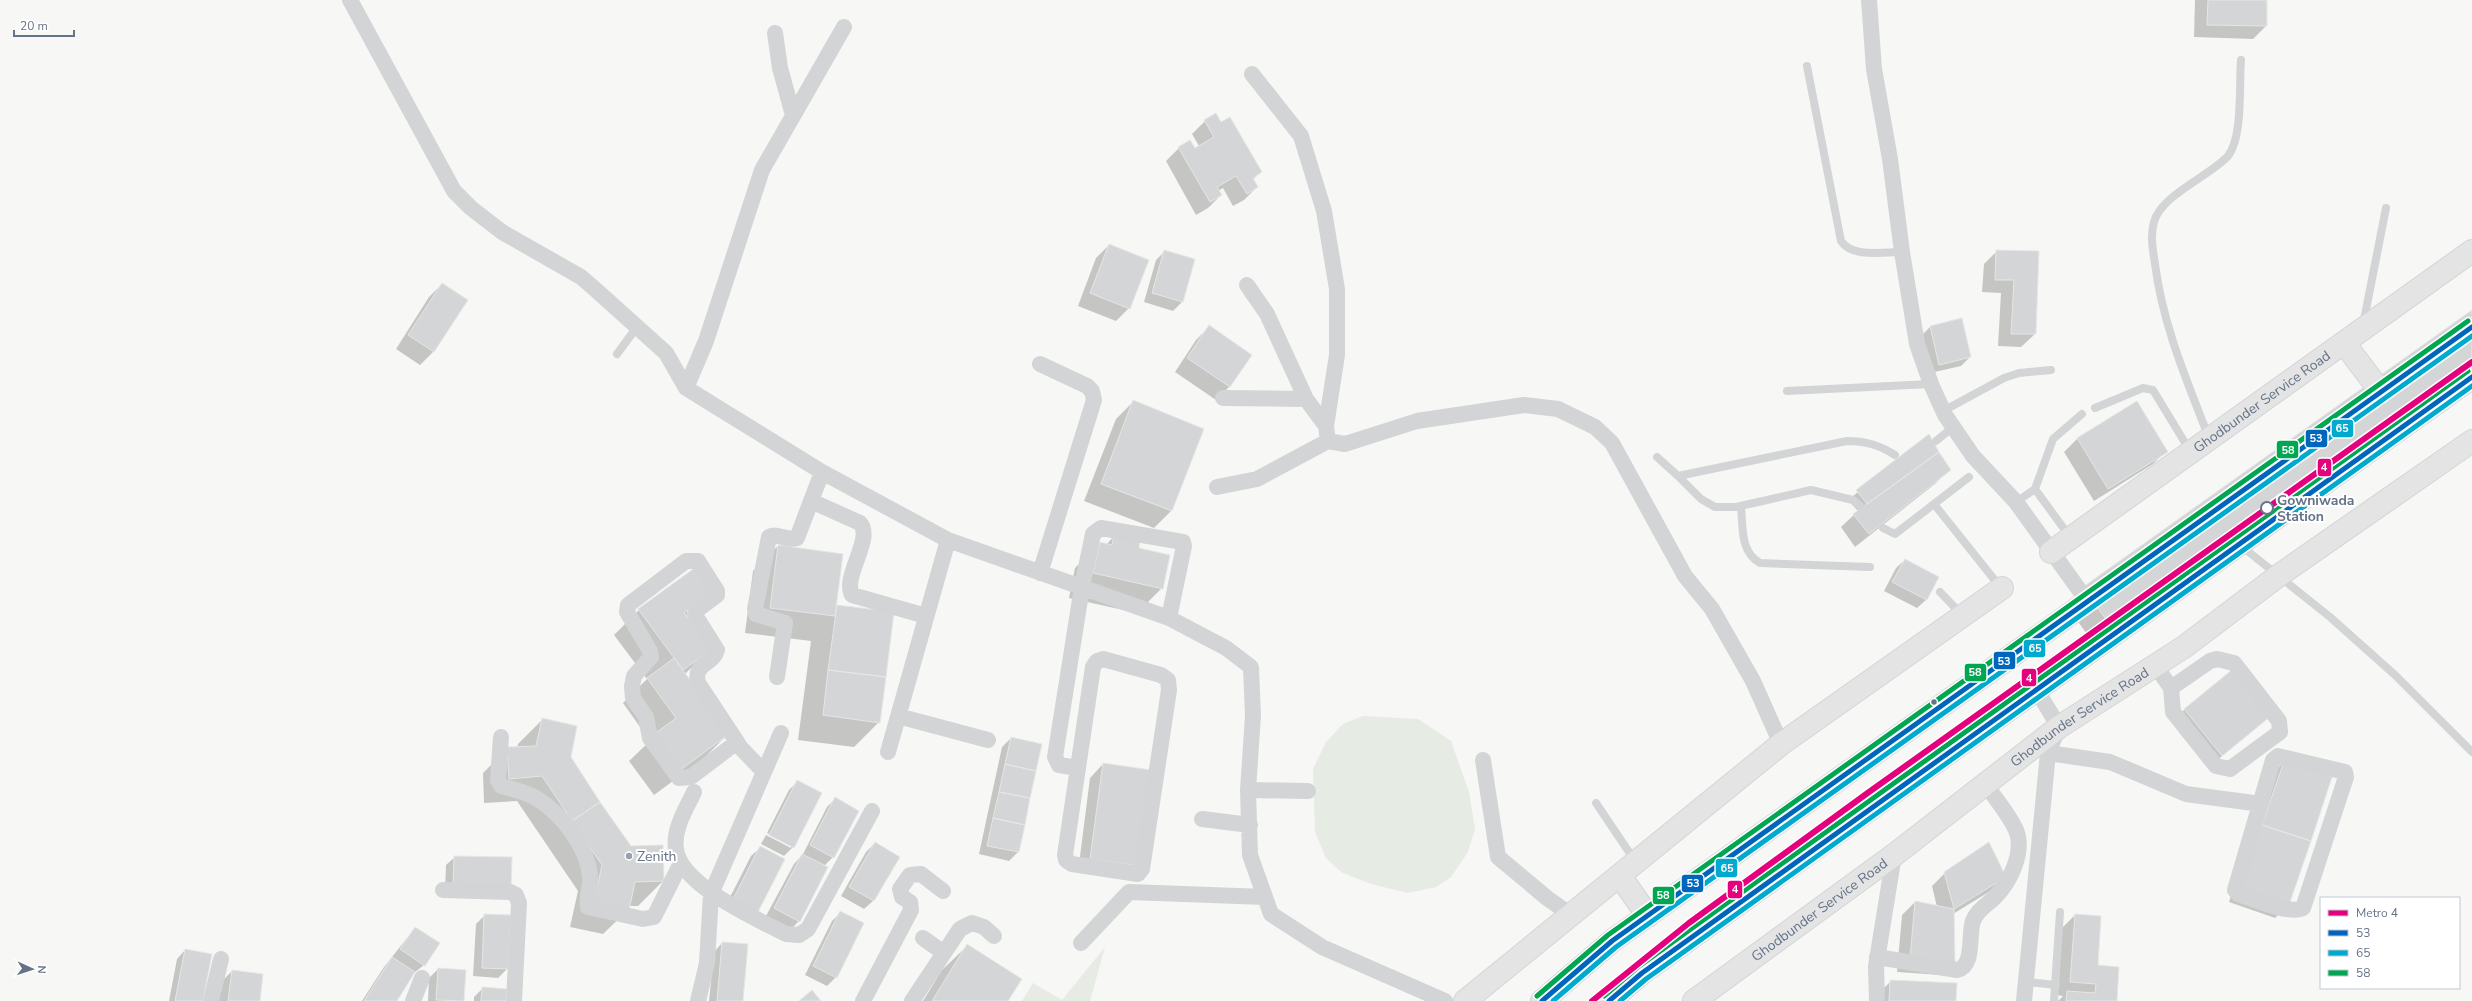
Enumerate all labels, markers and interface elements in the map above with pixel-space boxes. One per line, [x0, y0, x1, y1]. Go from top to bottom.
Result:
scale bar [14, 12, 74, 38]
text: 20 m [20, 18, 48, 34]
street label: Ghodbunder Service Road [2190, 346, 2334, 457]
line badge: 65 [2331, 419, 2354, 438]
text: 65 [2335, 421, 2349, 436]
line badge: 53 [2305, 429, 2328, 448]
text: 53 [2309, 431, 2323, 446]
line badge: 58 [2276, 440, 2299, 459]
text: 58 [2281, 443, 2295, 458]
line badge: 4 [2317, 458, 2332, 477]
text: 4 [2321, 460, 2328, 475]
place label: Gowniwada Station [2277, 491, 2354, 526]
marker: Gowniwada Station [2260, 501, 2274, 515]
line badge: 65 [2023, 639, 2046, 658]
text: 65 [2028, 641, 2042, 656]
line badge: 53 [1993, 651, 2016, 670]
text: 53 [1997, 654, 2011, 669]
line badge: 58 [1964, 663, 1987, 682]
street label: Ghodbunder Service Road [2006, 663, 2153, 771]
text: 58 [1968, 665, 1982, 680]
line badge: 4 [2021, 668, 2037, 687]
text: 4 [2026, 671, 2033, 686]
unlabelled marker [1929, 697, 1939, 707]
place label: Zenith [637, 847, 677, 866]
marker: Zenith [624, 851, 634, 861]
street label: Ghodbunder Service Road [1748, 854, 1891, 966]
line badge: 65 [1715, 858, 1738, 878]
text: 65 [1720, 861, 1734, 876]
line badge: 53 [1681, 874, 1704, 893]
text: 53 [1686, 876, 1700, 891]
line badge: 4 [1727, 880, 1743, 899]
text: 4 [1732, 882, 1739, 897]
line badge: 58 [1652, 886, 1675, 905]
text: 58 [1656, 888, 1670, 903]
legend [2320, 897, 2460, 989]
text: Metro 4 [2356, 905, 2398, 921]
text: 53 [2356, 925, 2370, 941]
text: 65 [2356, 945, 2370, 961]
north arrow [12, 949, 52, 989]
text: N [34, 965, 49, 974]
text: 58 [2356, 965, 2370, 981]

